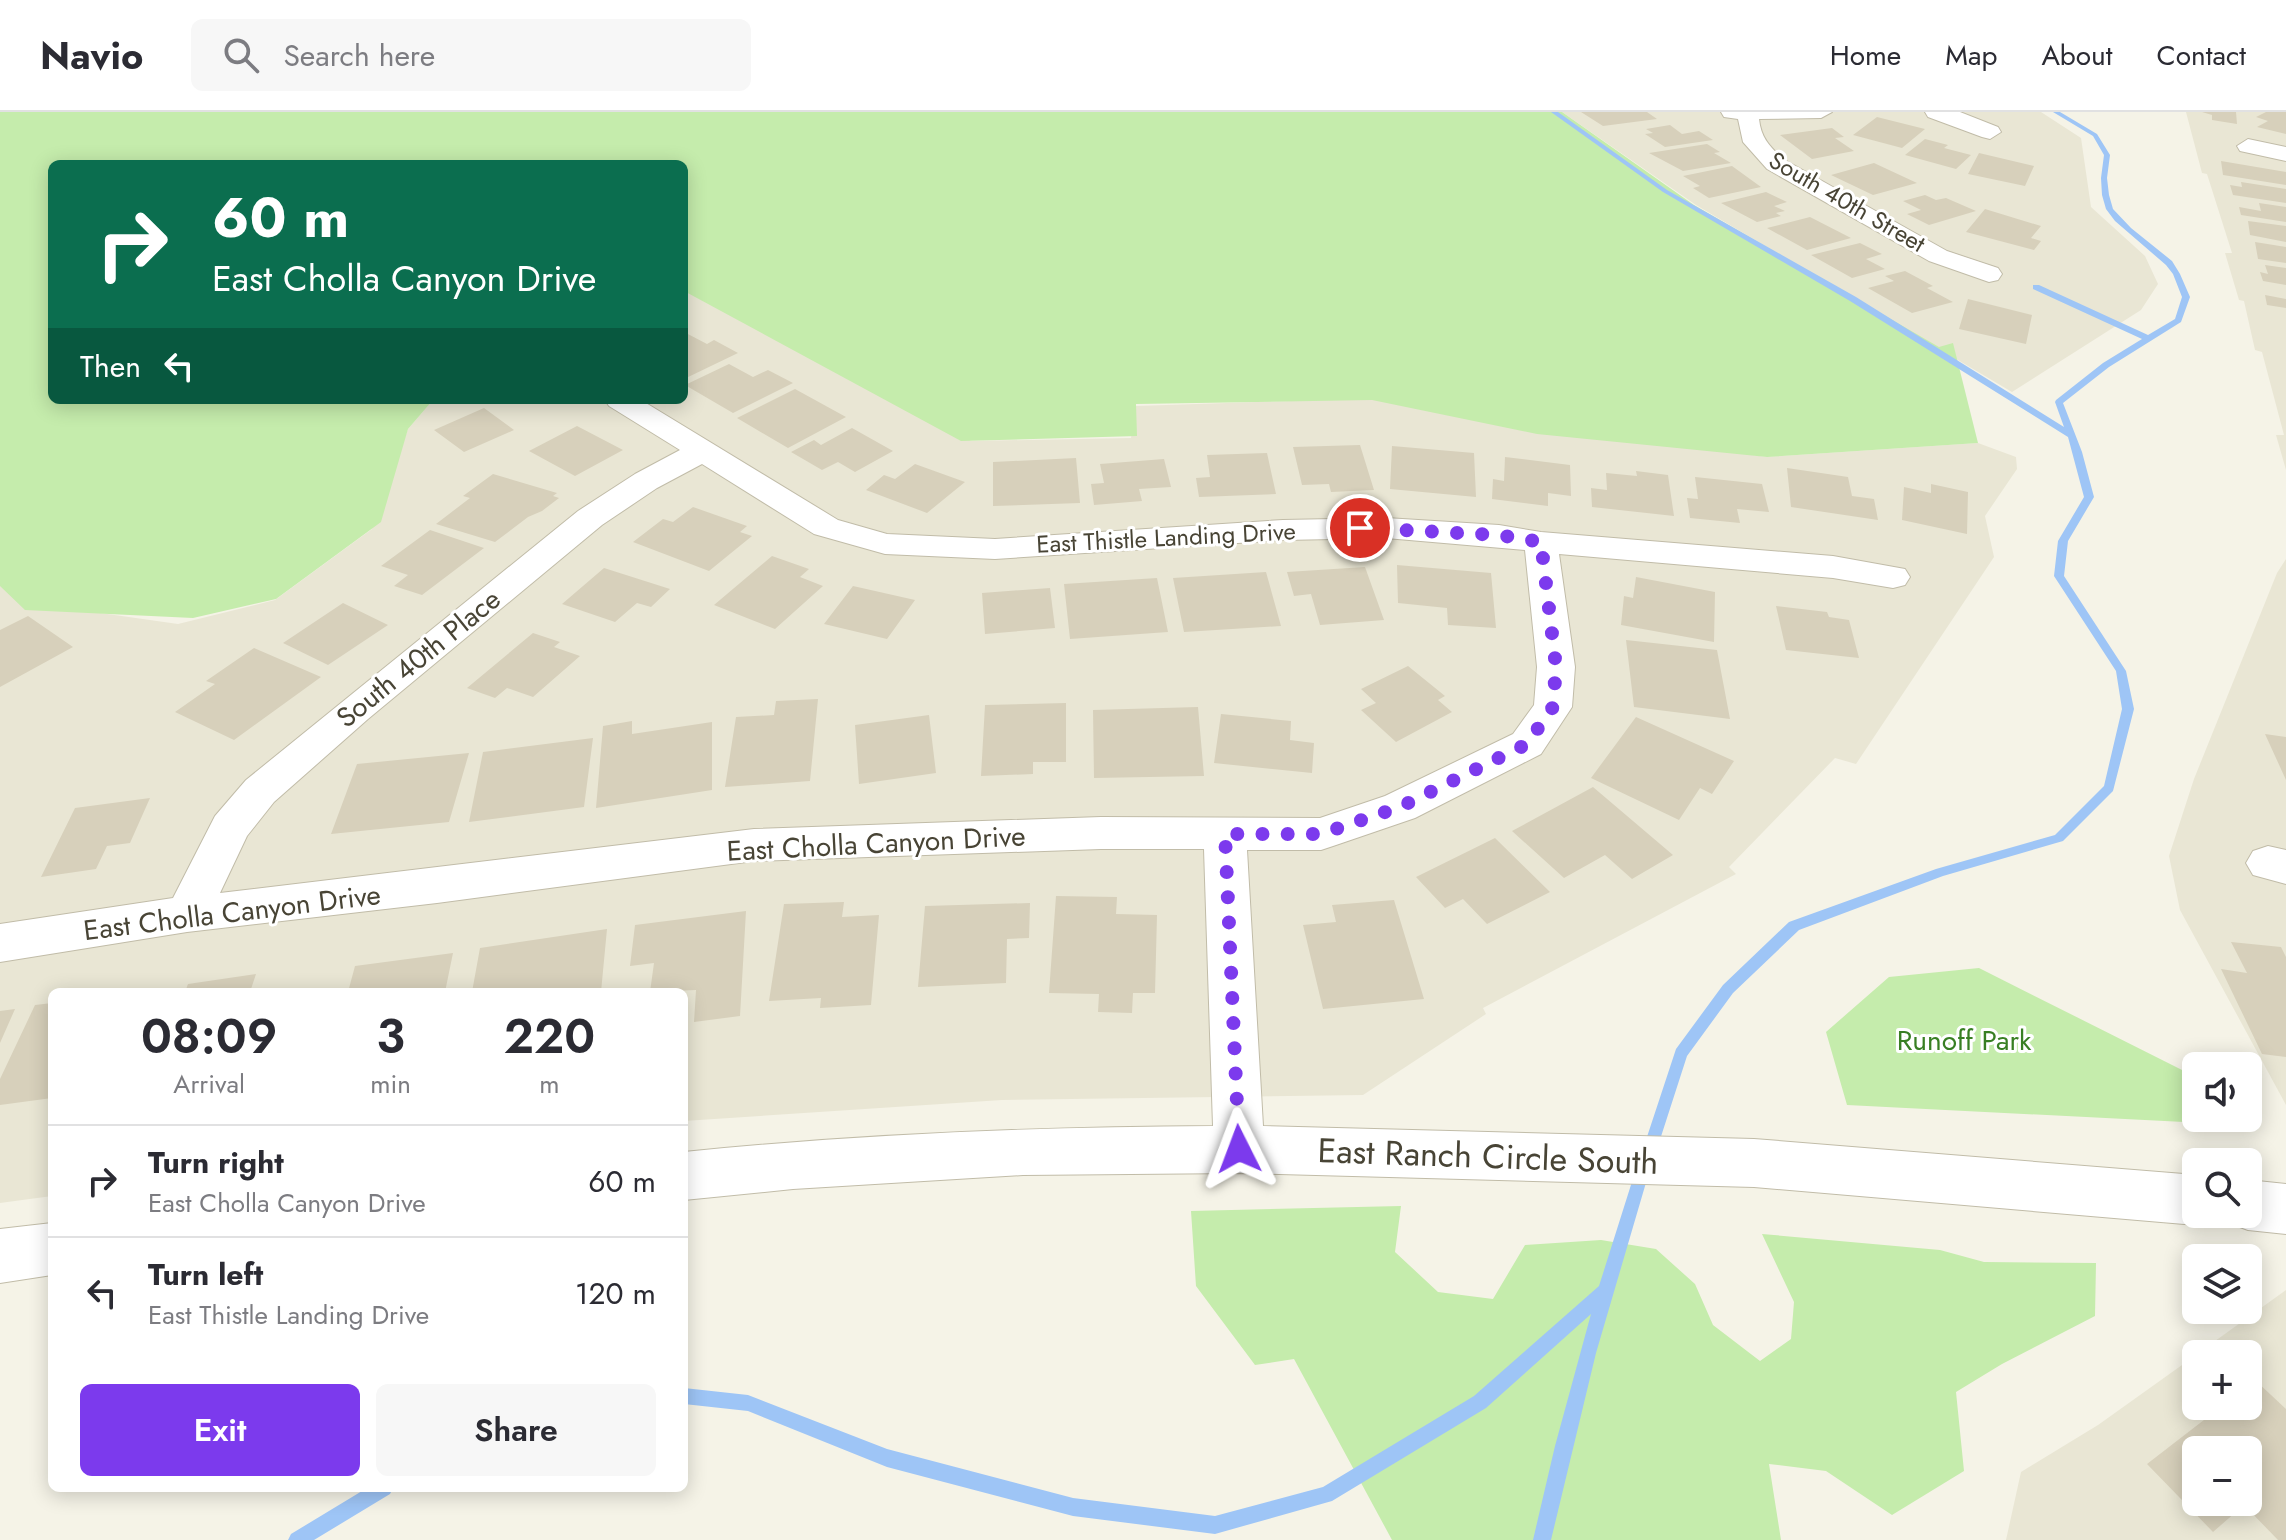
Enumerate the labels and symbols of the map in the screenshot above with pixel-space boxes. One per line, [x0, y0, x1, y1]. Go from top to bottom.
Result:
street label: South 40th Street [1762, 143, 1932, 261]
pin [1326, 494, 1394, 562]
street label: East Thistle Landing Drive [1035, 513, 1297, 562]
street label: South 40th Place [327, 579, 509, 738]
street label: East Cholla Canyon Drive [726, 815, 1026, 872]
street label: East Cholla Canyon Drive [81, 874, 383, 951]
park label: Runoff Park [1897, 1020, 2032, 1061]
position arrow [1197, 1107, 1281, 1191]
street label: East Ranch Circle South [1317, 1126, 1659, 1187]

